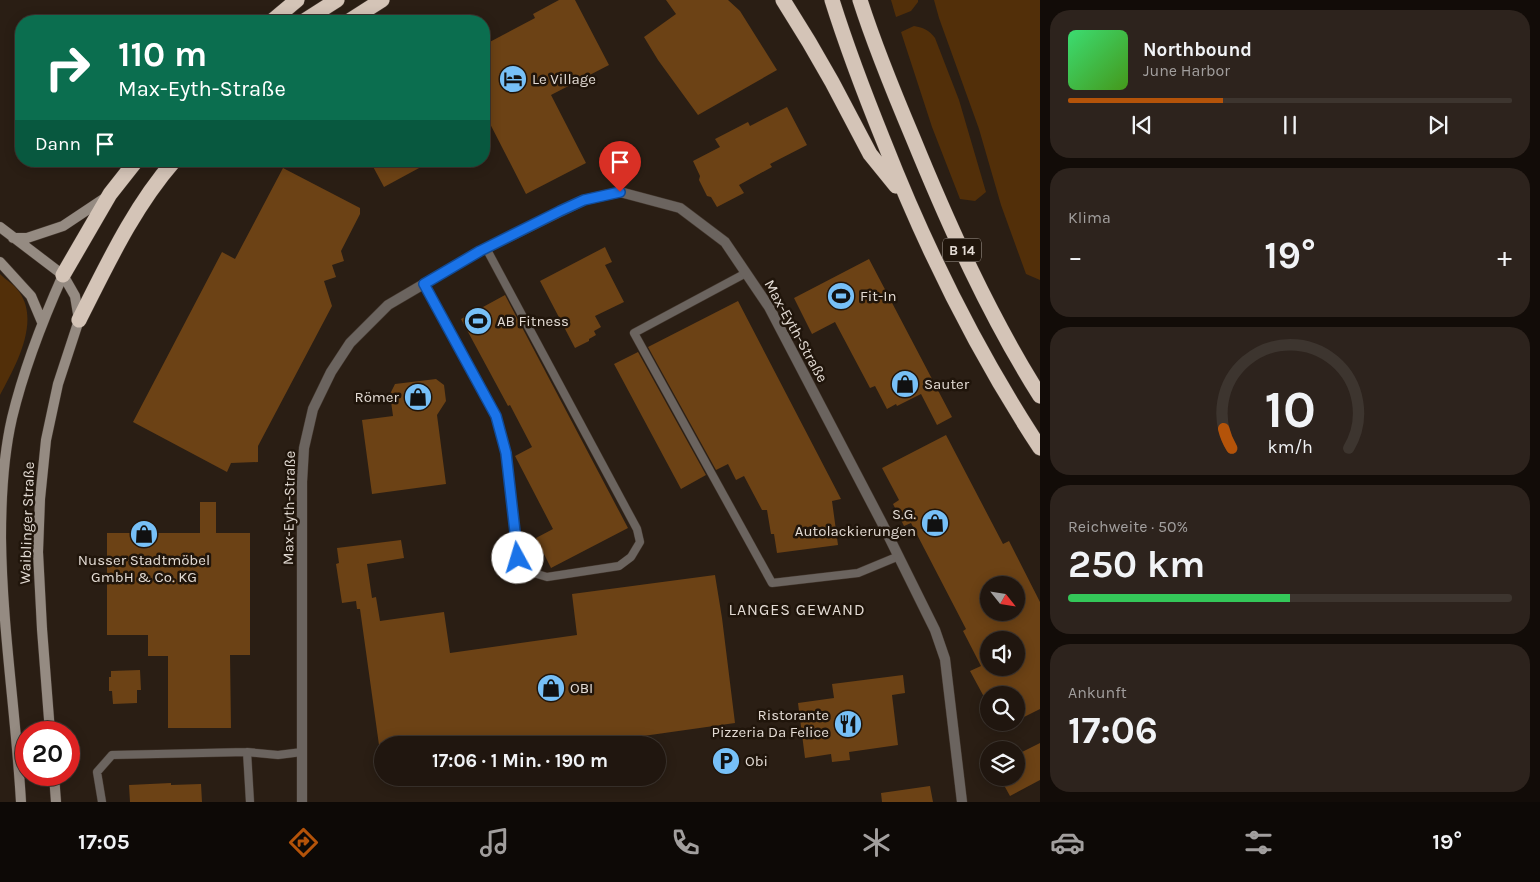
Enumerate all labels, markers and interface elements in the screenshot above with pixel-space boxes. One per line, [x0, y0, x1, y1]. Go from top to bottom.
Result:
text: 110 m [118, 34, 207, 75]
icon: right [35, 35, 100, 100]
text: Northbound [1143, 39, 1252, 61]
text: June Harbor [1143, 61, 1230, 80]
hotel icon: Le Village [498, 64, 528, 94]
place label: Le Village [532, 70, 596, 88]
text: Max-Eyth-Straße [118, 76, 286, 102]
icon: previous [1128, 111, 1156, 139]
icon: pause [1276, 111, 1304, 139]
icon: next [1424, 111, 1452, 139]
icon: arrive [91, 130, 119, 158]
text: Dann [35, 133, 81, 155]
pin [599, 141, 641, 192]
icon: arrive [606, 148, 634, 176]
text: Klima [1068, 208, 1111, 227]
text: 19° [1264, 233, 1316, 278]
road number: B 14 [943, 238, 981, 262]
text: − [1068, 240, 1083, 273]
text: + [1497, 240, 1512, 273]
street label: Max-Eyth-Straße [760, 277, 832, 385]
sports icon: Fit-In [826, 281, 856, 311]
place label: Fit-In [860, 287, 896, 305]
sports icon: AB Fitness [463, 306, 493, 336]
place label: AB Fitness [497, 312, 569, 330]
shop icon: Sauter [890, 369, 920, 399]
place label: Sauter [924, 375, 970, 393]
text: 10 [1264, 379, 1316, 440]
shop icon: Römer [403, 382, 433, 412]
place label: Römer [354, 388, 400, 406]
text: km/h [1267, 437, 1313, 458]
street label: Max-Eyth-Straße [279, 451, 299, 565]
street label: Waiblinger Straße [16, 461, 38, 585]
place label: S.G. Autolackierungen [795, 505, 916, 540]
shop icon: S.G. Autolackierungen [920, 508, 950, 538]
text: Reichweite · 50% [1068, 517, 1188, 536]
shop icon: Nusser Stadtmöbel GmbH & Co. KG [129, 519, 159, 549]
position arrow [491, 531, 543, 583]
text: 250 km [1068, 542, 1205, 587]
place label: Nusser Stadtmöbel GmbH & Co. KG [78, 551, 210, 586]
north arrow [980, 576, 1025, 621]
map controls [980, 576, 1025, 786]
district label: LANGES GEWAND [728, 600, 866, 619]
button: sound [980, 631, 1025, 676]
shop icon: OBI [536, 673, 566, 703]
place label: OBI [570, 679, 593, 697]
text: Ankunft [1068, 683, 1127, 702]
button: search [980, 686, 1025, 731]
place label: Ristorante Pizzeria Da Felice [712, 706, 829, 741]
text: 17:06 [1068, 708, 1158, 753]
restaurant icon: Ristorante Pizzeria Da Felice [833, 709, 863, 739]
speed limit sign: 20 [15, 721, 80, 786]
button: layers [980, 741, 1025, 786]
parking icon: Obi [711, 746, 741, 776]
text: 17:06 · 1 Min. · 190 m [432, 750, 608, 772]
place label: Obi [745, 752, 768, 770]
icon: directions [286, 825, 321, 860]
icon: music [477, 825, 512, 860]
icon: phone [668, 825, 703, 860]
icon: climate [859, 825, 894, 860]
icon: car [1050, 825, 1085, 860]
icon: filters [1241, 825, 1276, 860]
text: 17:05 [78, 829, 129, 855]
text: 19° [1432, 829, 1462, 855]

